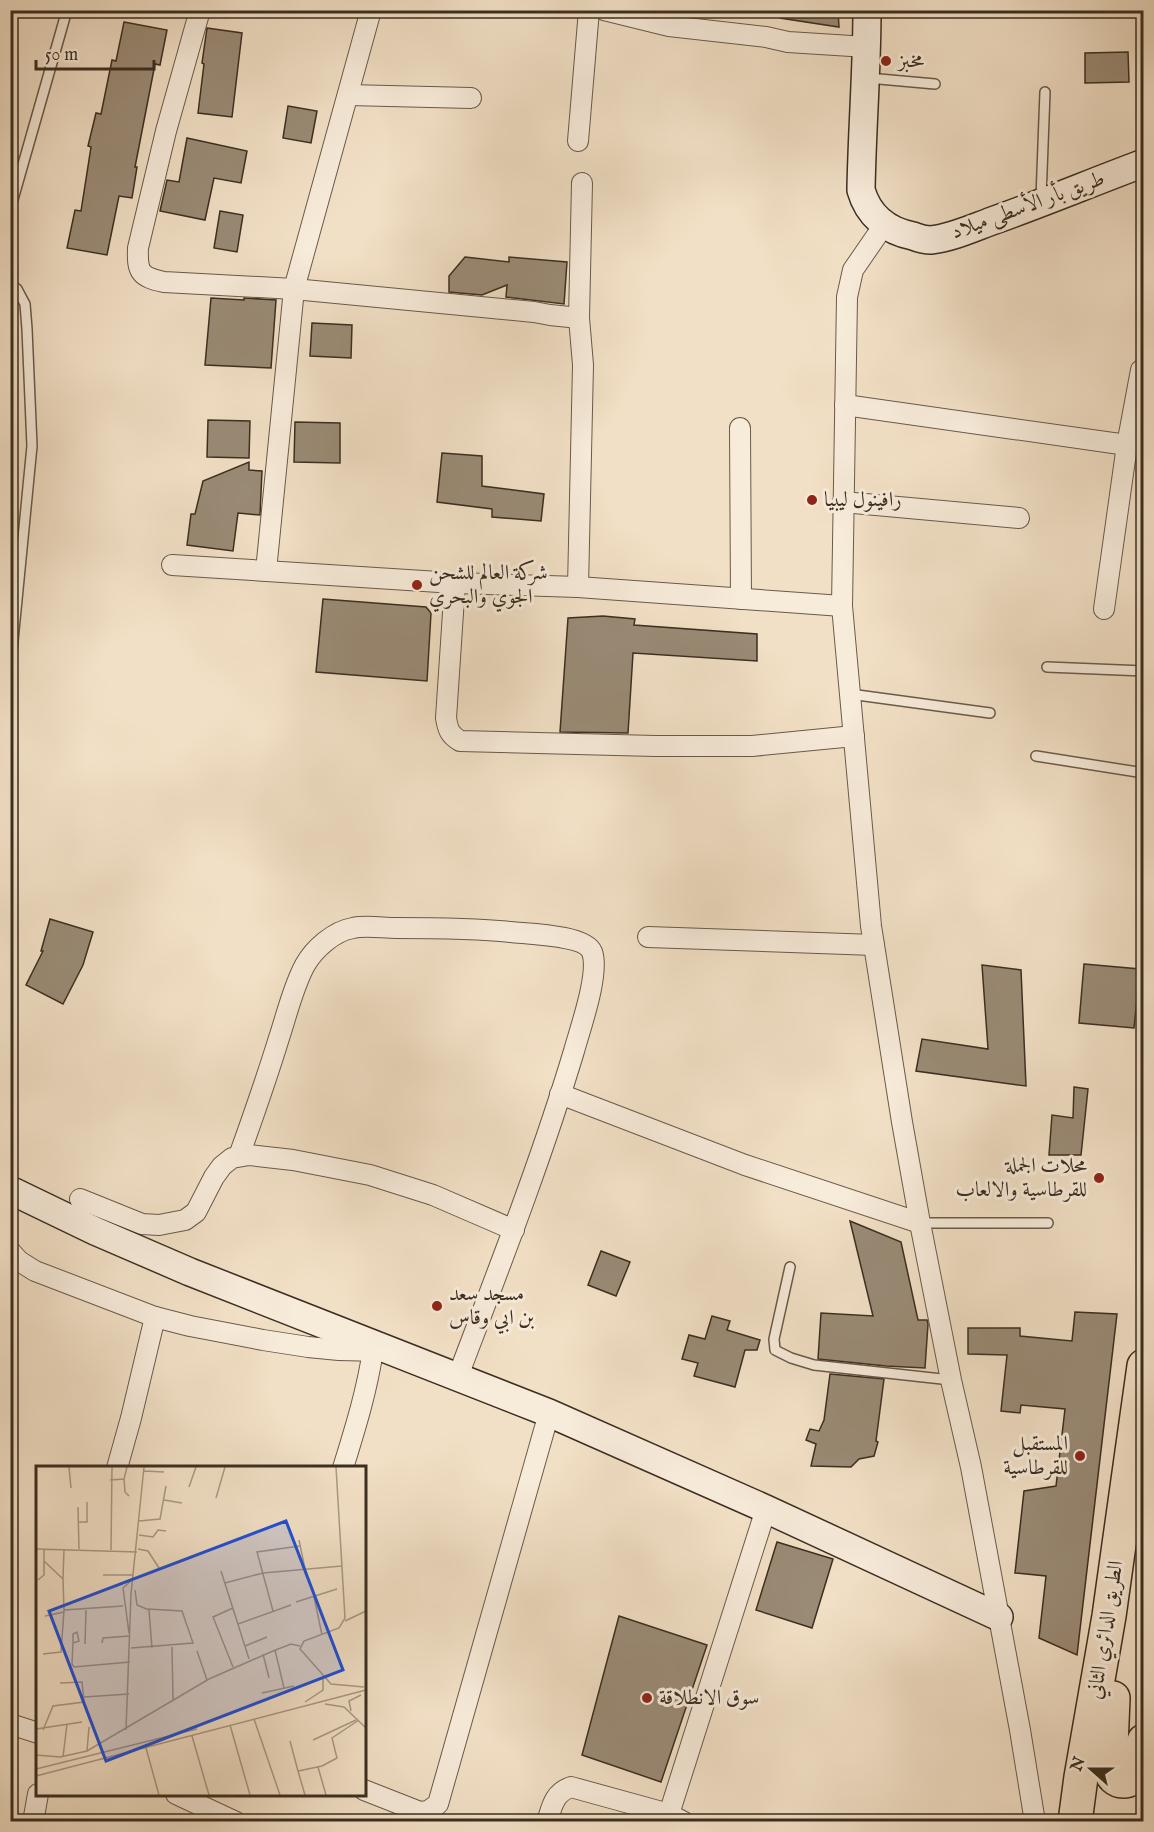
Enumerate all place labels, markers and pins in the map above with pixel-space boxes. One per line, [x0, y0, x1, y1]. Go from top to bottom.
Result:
place label: مخبز [896, 48, 924, 75]
marker: مخبز [879, 54, 893, 68]
place label: رافينول ليبيا [824, 487, 902, 514]
marker: رافينول ليبيا [805, 493, 819, 507]
place label: شركة العالم للشحن الجوي والبحري [429, 559, 548, 612]
marker: شركة العالم للشحن الجوي والبحري [410, 578, 424, 592]
place label: محلات الجملة للقرطاسية والالعاب [956, 1153, 1087, 1204]
marker: محلات الجملة للقرطاسية والالعاب [1092, 1171, 1106, 1185]
place label: مسجد سعد بن ابي وقاس [449, 1281, 534, 1334]
marker: مسجد سعد بن ابي وقاس [430, 1299, 444, 1313]
place label: المستقبل للقرطاسية [1003, 1431, 1068, 1482]
marker: المستقبل للقرطاسية [1073, 1449, 1087, 1463]
place label: سوق الانطلاقة [659, 1685, 759, 1712]
marker: سوق الانطلاقة [640, 1691, 654, 1705]

